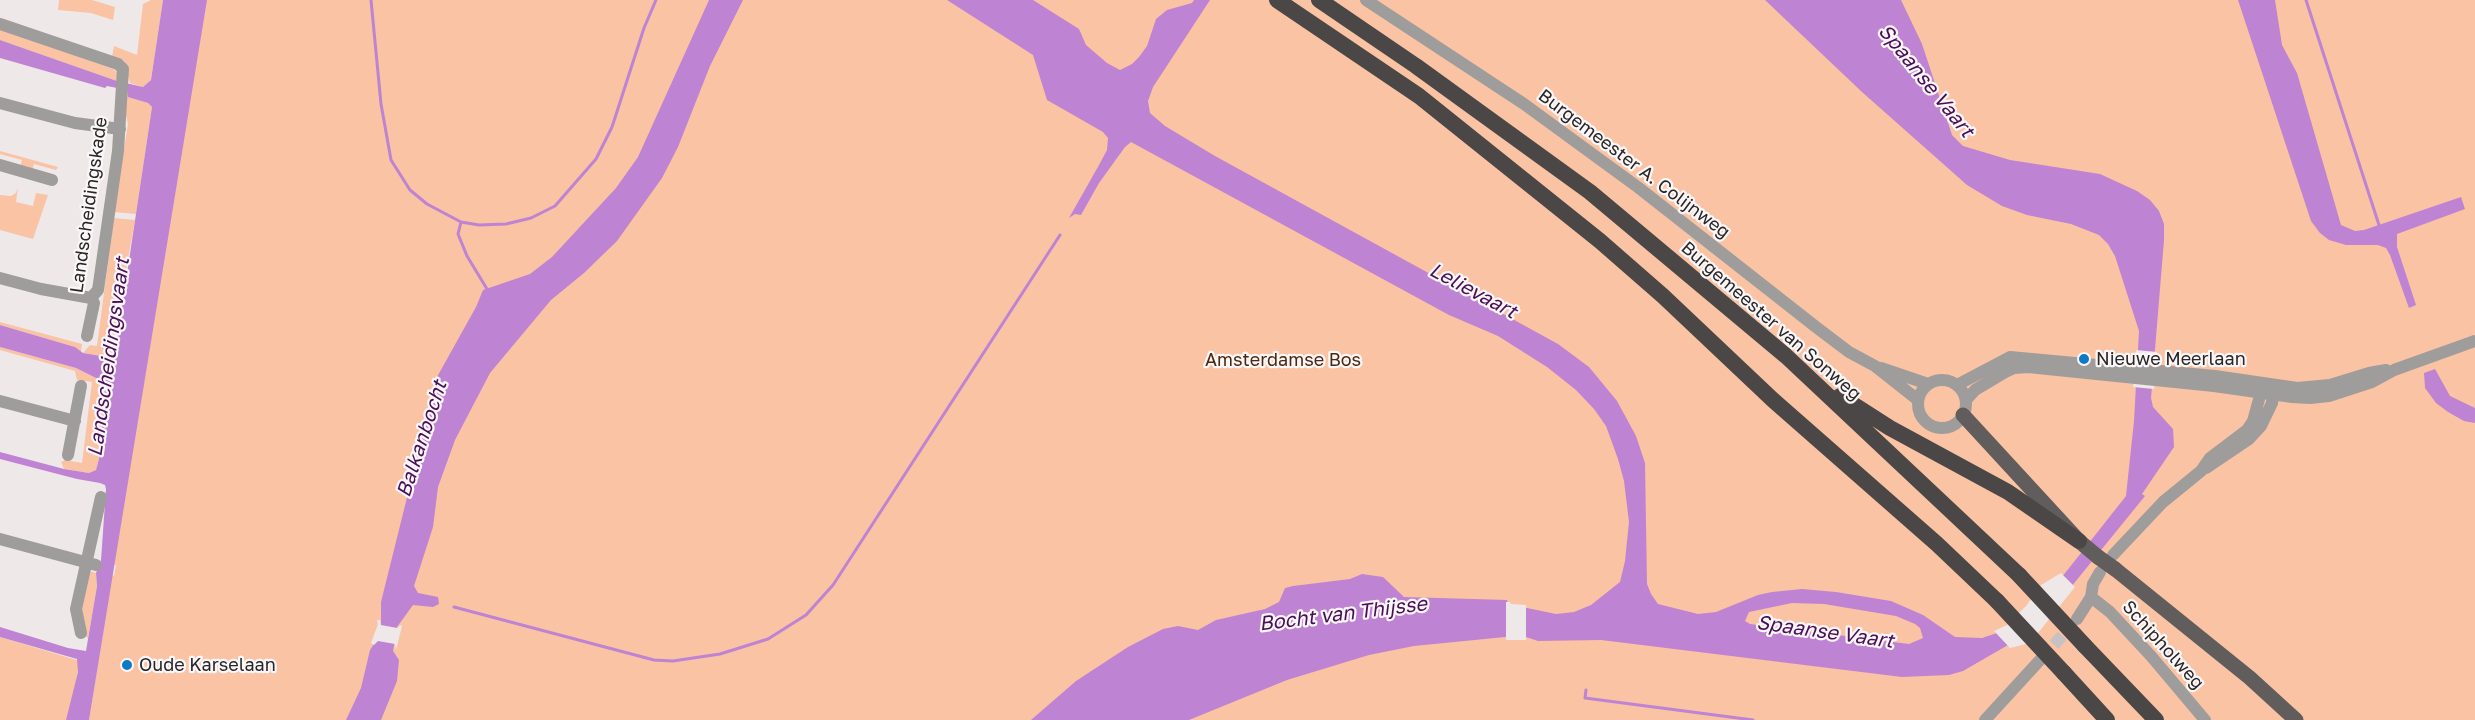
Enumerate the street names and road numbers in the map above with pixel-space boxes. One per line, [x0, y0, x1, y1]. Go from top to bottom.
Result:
street label: Burgemeester A. Colijnweg [1534, 85, 1734, 243]
street label: Landscheidingskade [66, 116, 112, 294]
street label: Burgemeester van Sonweg [1677, 237, 1865, 405]
street label: Schipholweg [2118, 596, 2208, 694]

